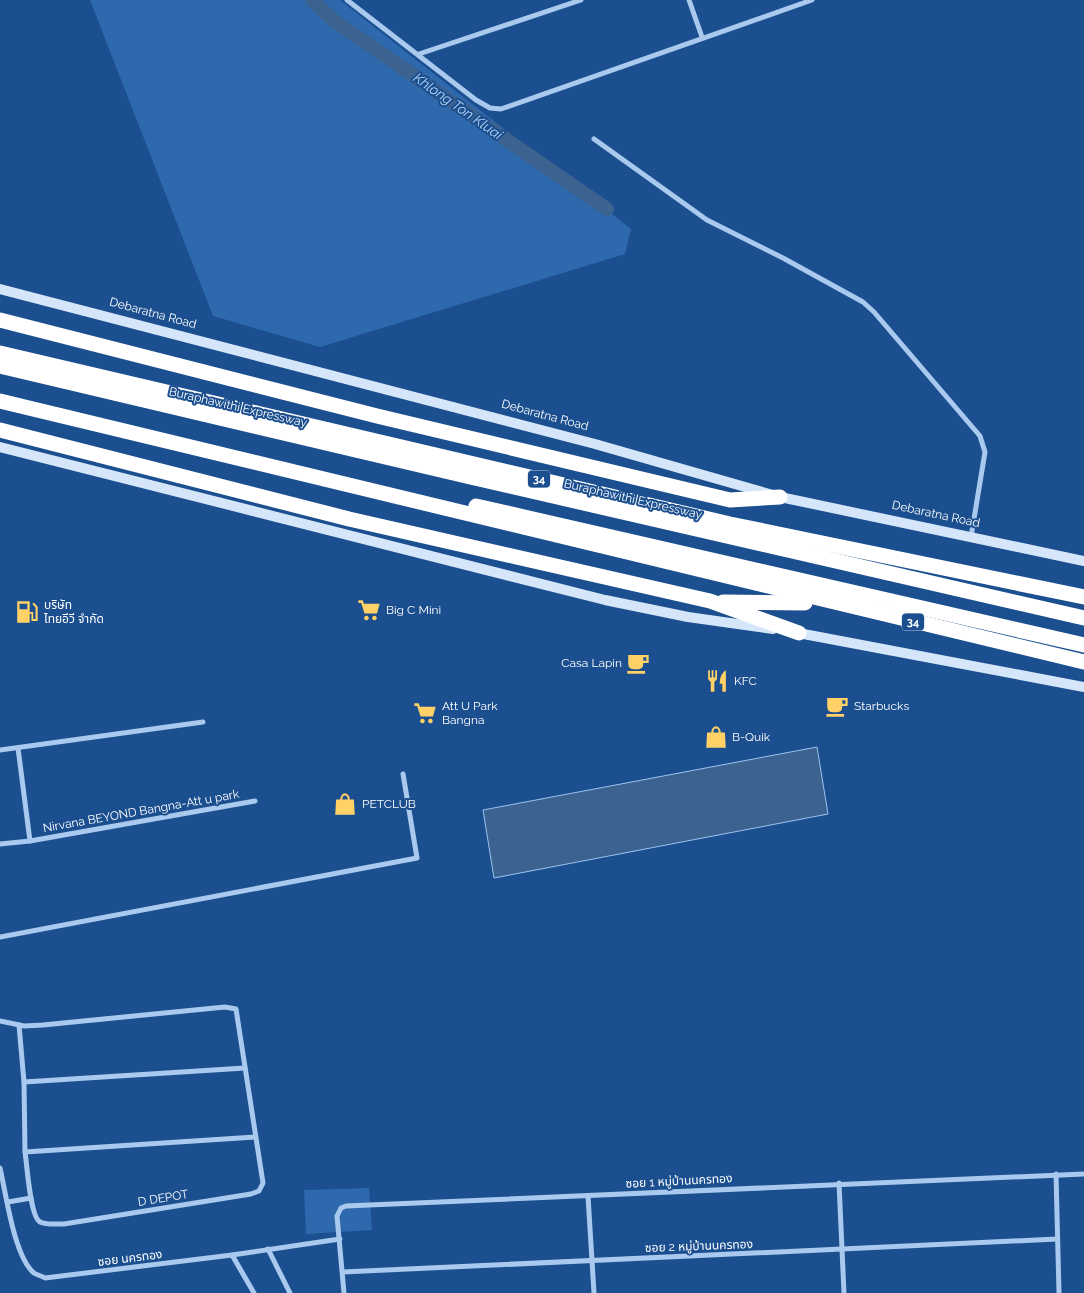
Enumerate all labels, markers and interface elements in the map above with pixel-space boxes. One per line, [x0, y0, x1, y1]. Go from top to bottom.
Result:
water label: Khlong Ton Kluai [410, 69, 506, 143]
street label: Debaratna Road [108, 295, 198, 331]
street label: Buraphawithi Expressway [168, 384, 309, 430]
street label: Debaratna Road [500, 397, 590, 433]
road number: 34 [528, 470, 550, 488]
street label: Buraphawithi Expressway [563, 476, 704, 522]
street label: Debaratna Road [891, 498, 981, 530]
supermarket icon: Big C Mini [356, 597, 382, 623]
place label: บริษัท ไทยอีวี จำกัด [43, 598, 104, 626]
fuel station icon: บริษัท ไทยอีวี จำกัด [14, 599, 40, 625]
place label: Big C Mini [386, 603, 441, 617]
road number: 34 [902, 614, 924, 630]
cafe icon: Casa Lapin [625, 650, 651, 676]
place label: Casa Lapin [561, 656, 622, 670]
restaurant icon: KFC [704, 668, 730, 694]
place label: KFC [734, 674, 757, 688]
cafe icon: Starbucks [824, 693, 850, 719]
place label: Att U Park Bangna [442, 699, 498, 727]
place label: Starbucks [854, 699, 909, 713]
supermarket icon: Att U Park Bangna [412, 700, 438, 726]
shop icon: B-Quik [703, 724, 729, 750]
place label: B-Quik [732, 730, 771, 744]
street label: Nirvana BEYOND Bangna-Att u park [42, 787, 241, 835]
shop icon: PETCLUB [332, 791, 358, 817]
place label: PETCLUB [362, 797, 416, 811]
street label: ซอย 1 หมู่บ้านนครทอง [625, 1171, 733, 1191]
street label: D DEPOT [137, 1187, 190, 1209]
street label: ซอย 2 หมู่บ้านนครทอง [645, 1237, 753, 1255]
street label: ซอย นครทอง [97, 1247, 163, 1269]

